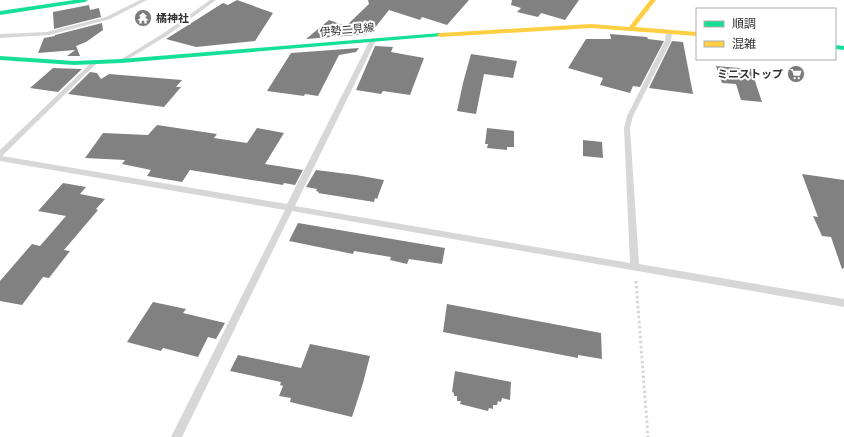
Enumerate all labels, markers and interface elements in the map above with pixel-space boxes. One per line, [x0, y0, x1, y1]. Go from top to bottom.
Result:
temple icon: 橘神社 [133, 8, 153, 28]
legend [696, 8, 836, 60]
place label: 橘神社 [156, 12, 189, 25]
text: 順調 [732, 17, 756, 32]
street label: 伊勢二見線 [319, 21, 375, 39]
text: 混雑 [732, 37, 756, 52]
supermarket icon: ミニストップ [786, 64, 806, 84]
place label: ミニストップ [717, 68, 783, 81]

